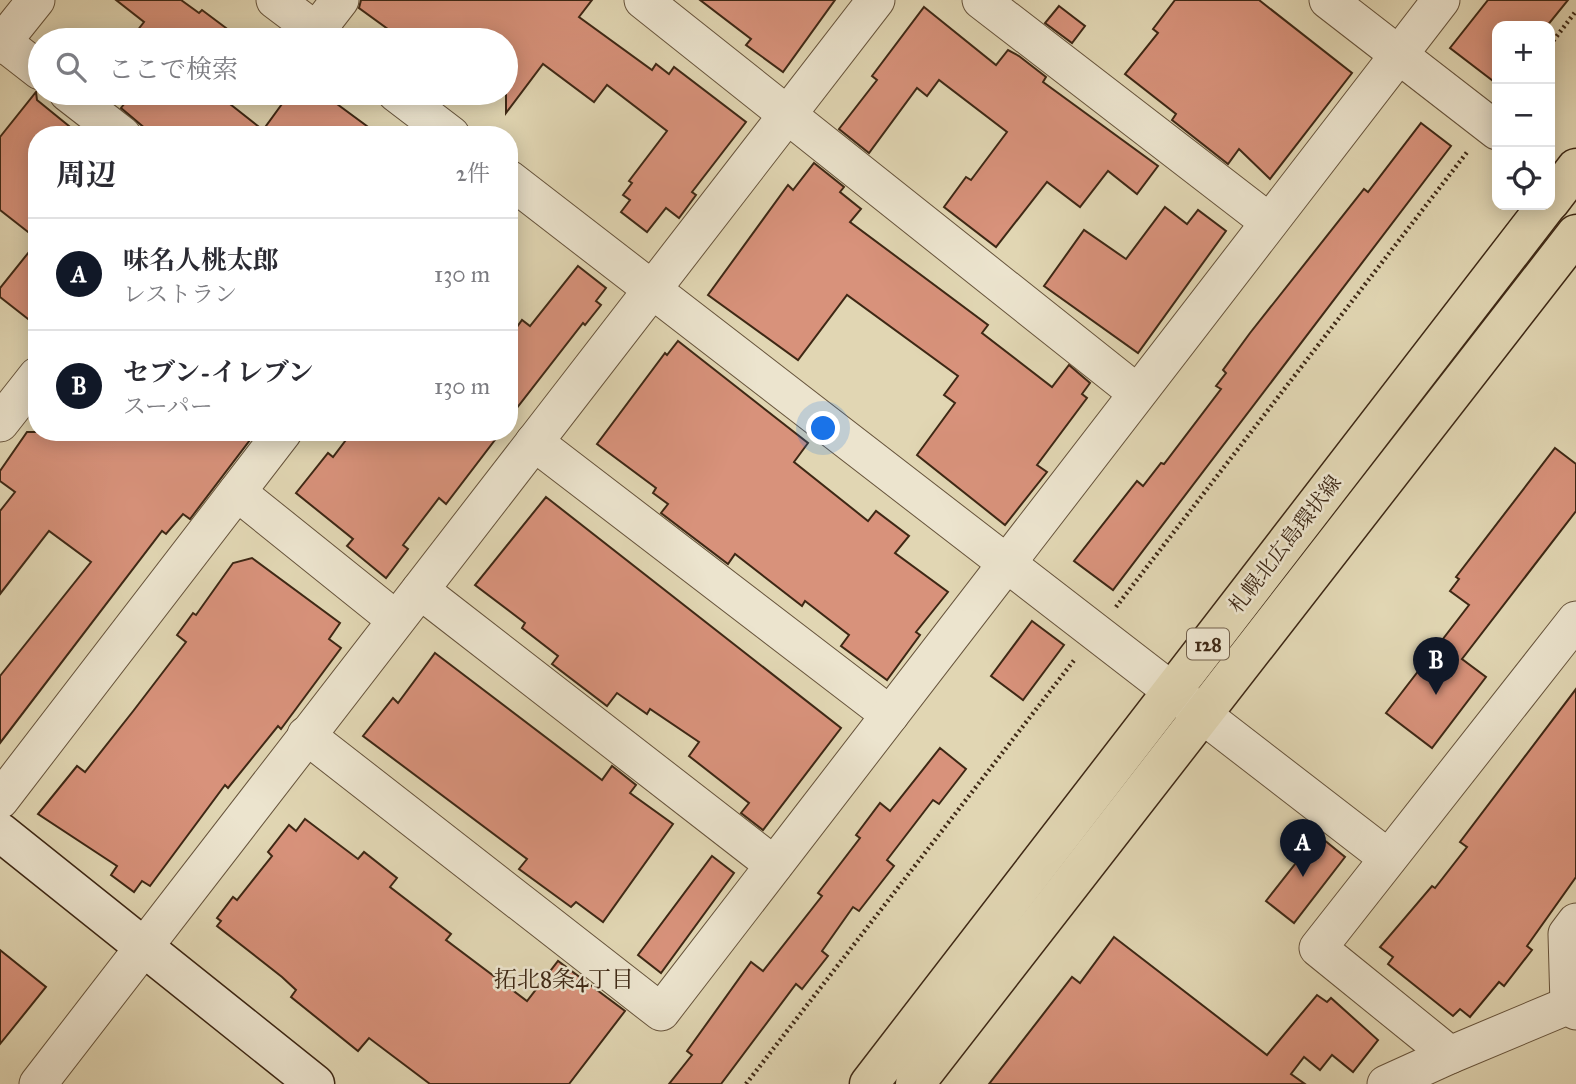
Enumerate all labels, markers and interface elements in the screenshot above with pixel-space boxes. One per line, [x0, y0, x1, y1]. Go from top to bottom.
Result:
map controls [1492, 21, 1555, 210]
button: + [1492, 21, 1555, 84]
search box [28, 28, 518, 105]
icon: search [52, 48, 90, 86]
text: ここで検索 [108, 53, 238, 85]
button: − [1492, 84, 1555, 147]
button: locate [1492, 147, 1555, 210]
text: 周辺 [56, 157, 116, 193]
text: 2件 [456, 159, 490, 187]
text: 味名人桃太郎 [123, 244, 279, 276]
text: A [71, 260, 87, 288]
text: 130 m [434, 260, 490, 288]
text: レストラン [123, 280, 237, 308]
text: セブン-イレブン [123, 356, 314, 388]
text: B [71, 372, 87, 400]
text: 130 m [434, 372, 490, 400]
text: スーパー [123, 392, 213, 420]
your location [806, 411, 840, 445]
street label: 札幌北広島環状線 [1223, 470, 1347, 618]
road number: 128 [1187, 628, 1229, 660]
pin: B [1413, 637, 1459, 695]
pin: A [1280, 819, 1326, 877]
district label: 拓北8条4丁目 [494, 965, 634, 993]

